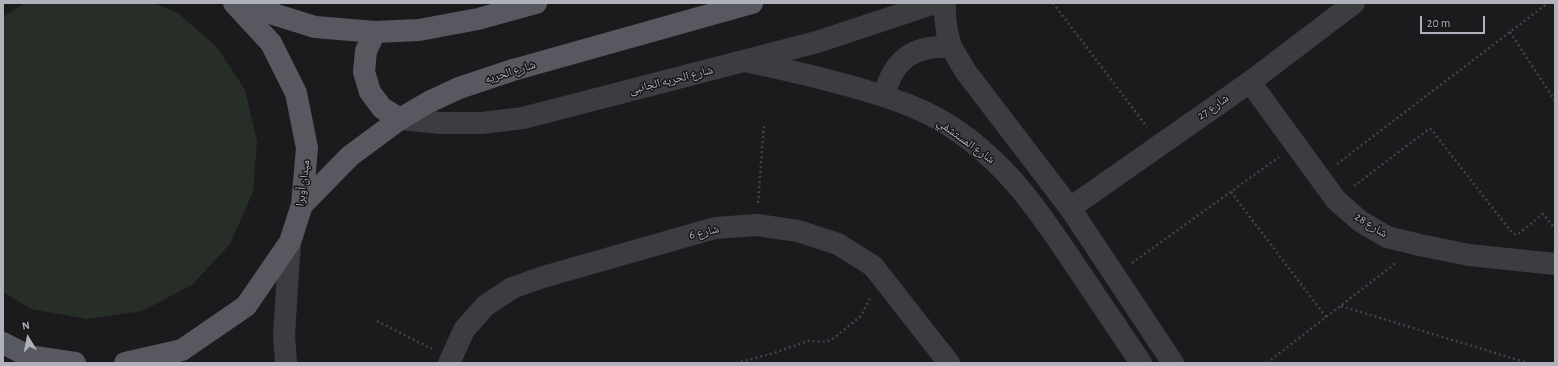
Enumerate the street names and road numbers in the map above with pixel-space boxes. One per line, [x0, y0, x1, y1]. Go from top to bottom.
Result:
street label: شارع الحريه [483, 57, 537, 87]
street label: شارع الحريه الجانبى [628, 63, 714, 97]
street label: شارع 27 [1194, 91, 1232, 123]
street label: شارع المستشفي [934, 115, 998, 167]
street label: ميدان أوبرا [293, 159, 313, 207]
street label: شارع 28 [1352, 209, 1390, 241]
street label: شارع 6 [688, 222, 720, 242]

